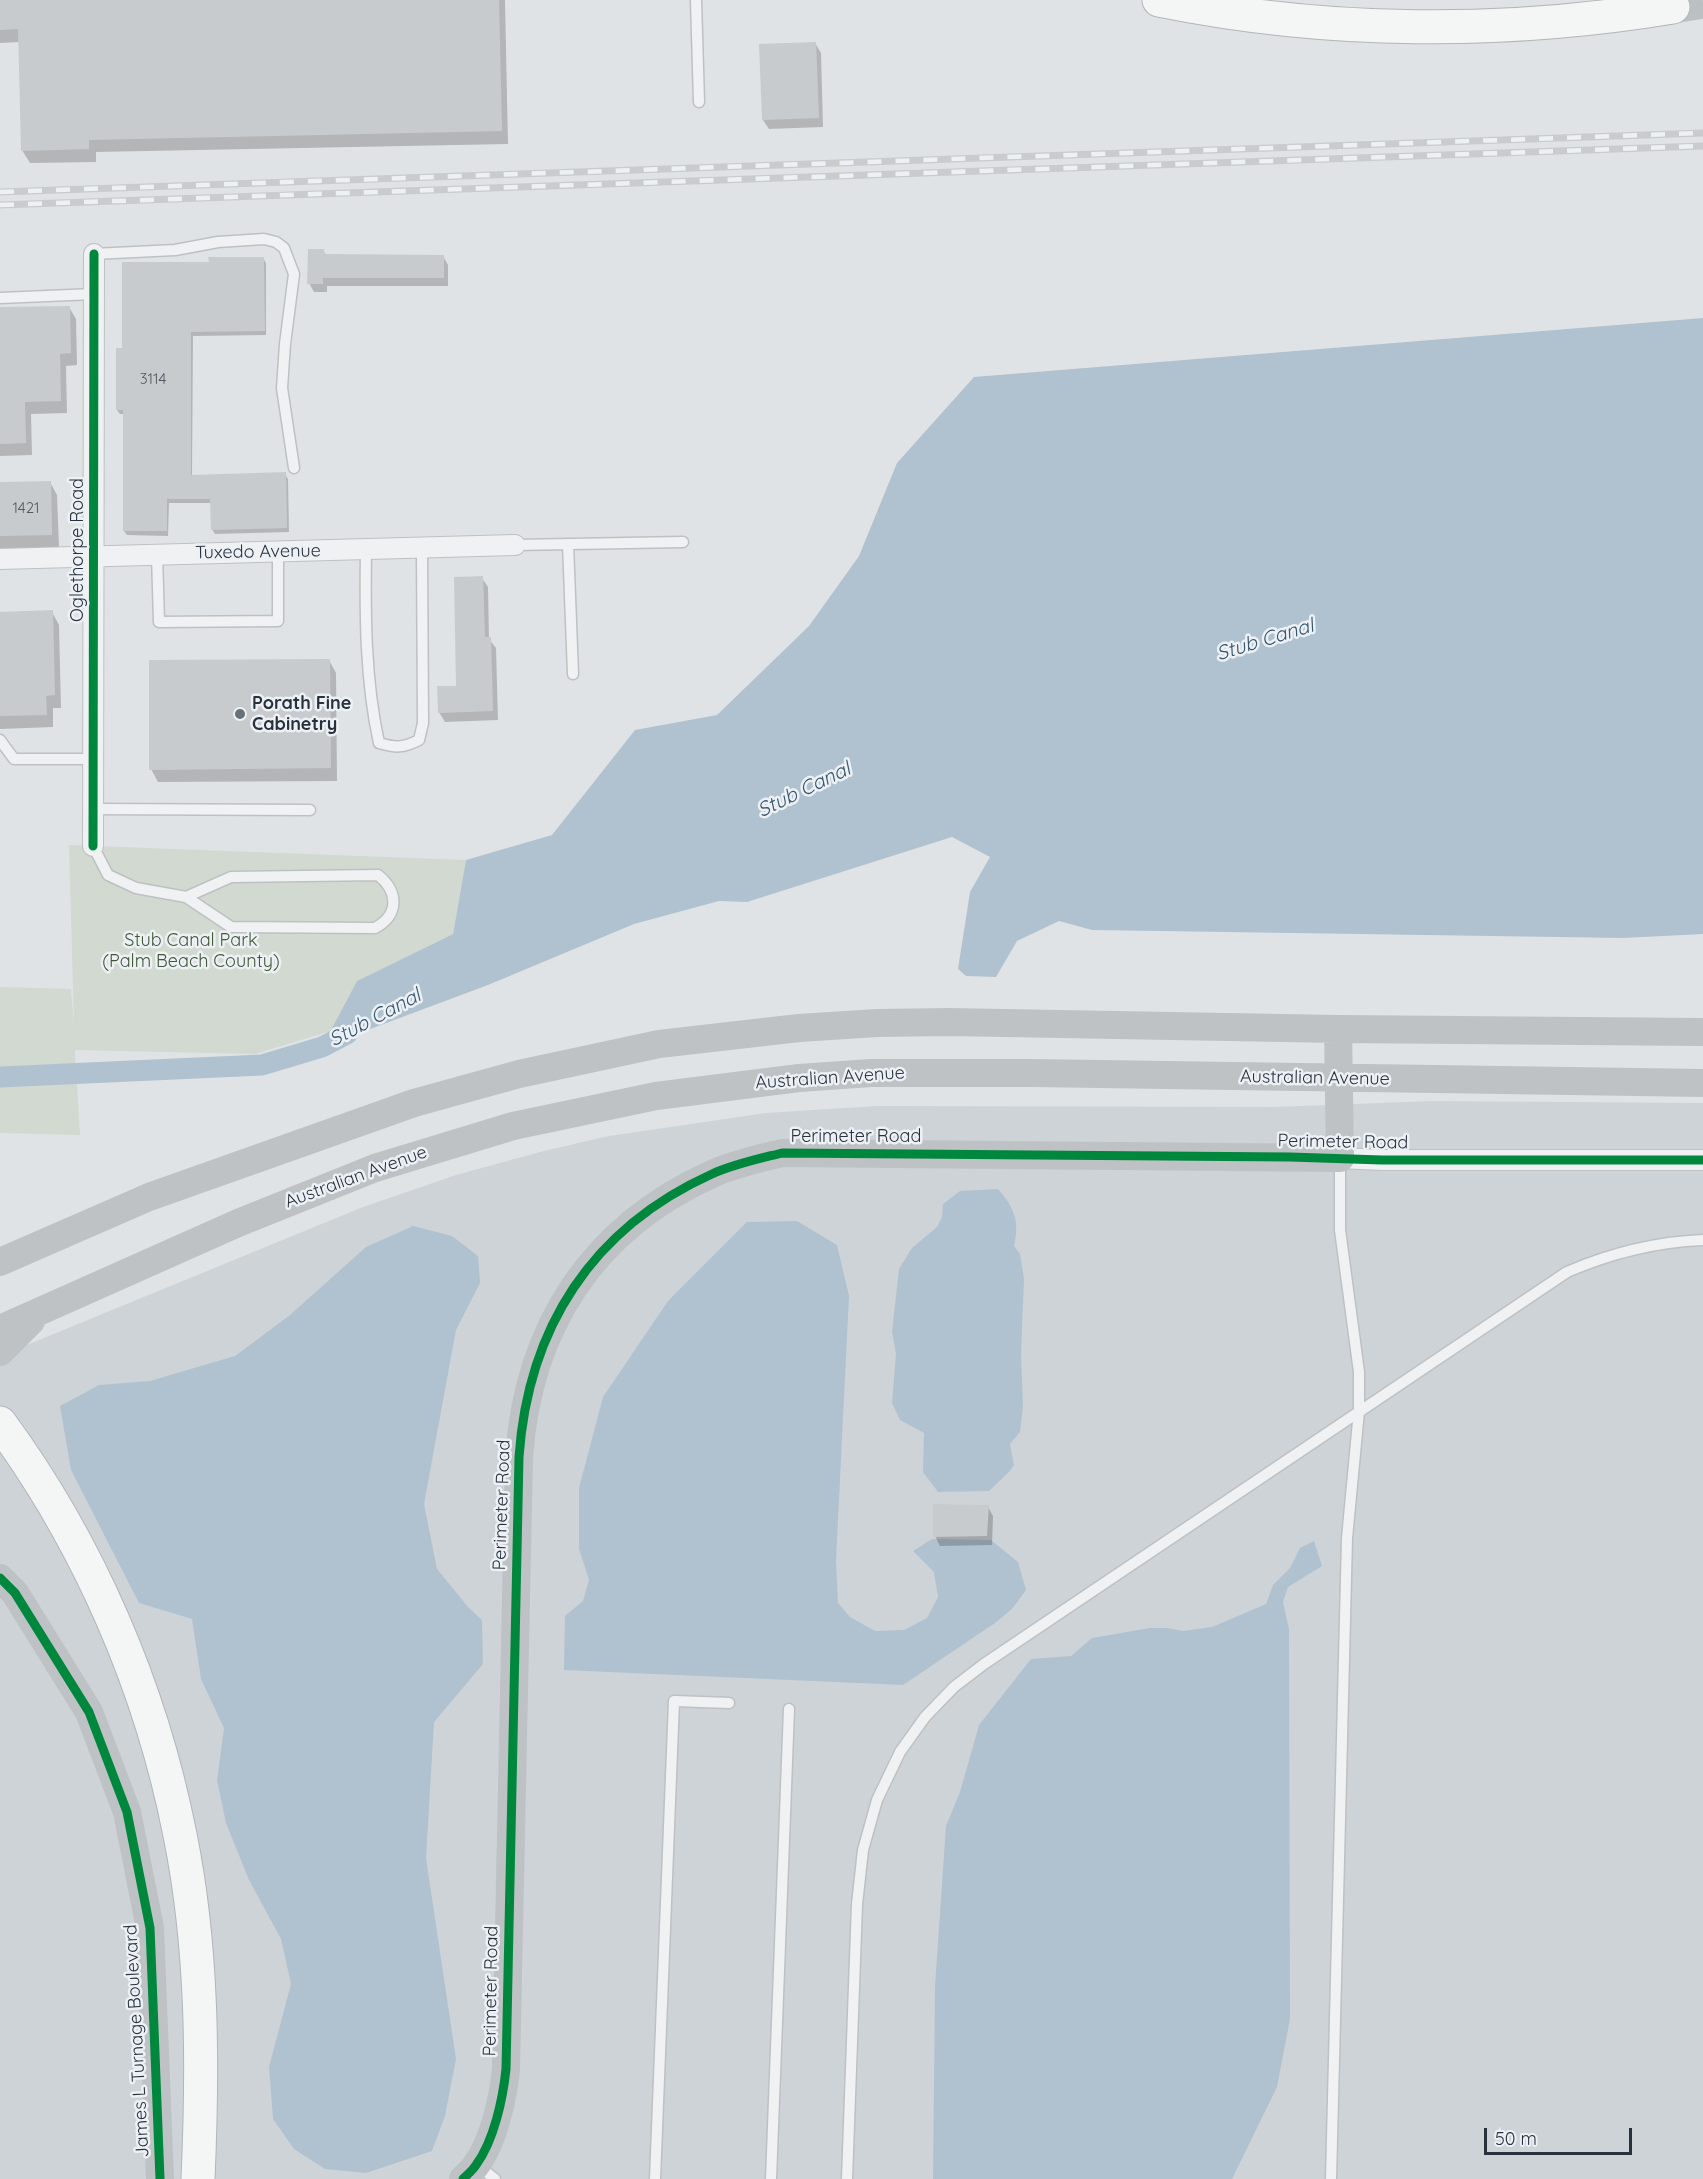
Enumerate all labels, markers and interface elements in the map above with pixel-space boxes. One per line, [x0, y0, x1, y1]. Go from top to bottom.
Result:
house number: 3114 [140, 370, 166, 388]
street label: Oglethorpe Road [67, 478, 89, 622]
house number: 1421 [12, 499, 40, 517]
street label: Tuxedo Avenue [195, 540, 321, 564]
water label: Stub Canal [1213, 614, 1317, 666]
place label: Porath Fine Cabinetry [252, 693, 351, 736]
marker: Porath Fine Cabinetry [233, 707, 247, 721]
water label: Stub Canal [754, 757, 854, 823]
park label: Stub Canal Park (Palm Beach County) [102, 930, 280, 972]
water label: Stub Canal [325, 984, 425, 1052]
street label: Australian Avenue [755, 1062, 905, 1094]
street label: Australian Avenue [1240, 1066, 1390, 1090]
street label: Perimeter Road [791, 1126, 921, 1148]
street label: Perimeter Road [1277, 1130, 1409, 1154]
street label: Australian Avenue [282, 1141, 430, 1213]
street label: Perimeter Road [489, 1439, 515, 1571]
street label: James L Turnage Boulevard [120, 1924, 154, 2158]
street label: Perimeter Road [479, 1925, 503, 2057]
scale bar [1487, 2116, 1636, 2154]
text: 50 m [1495, 2127, 1537, 2150]

